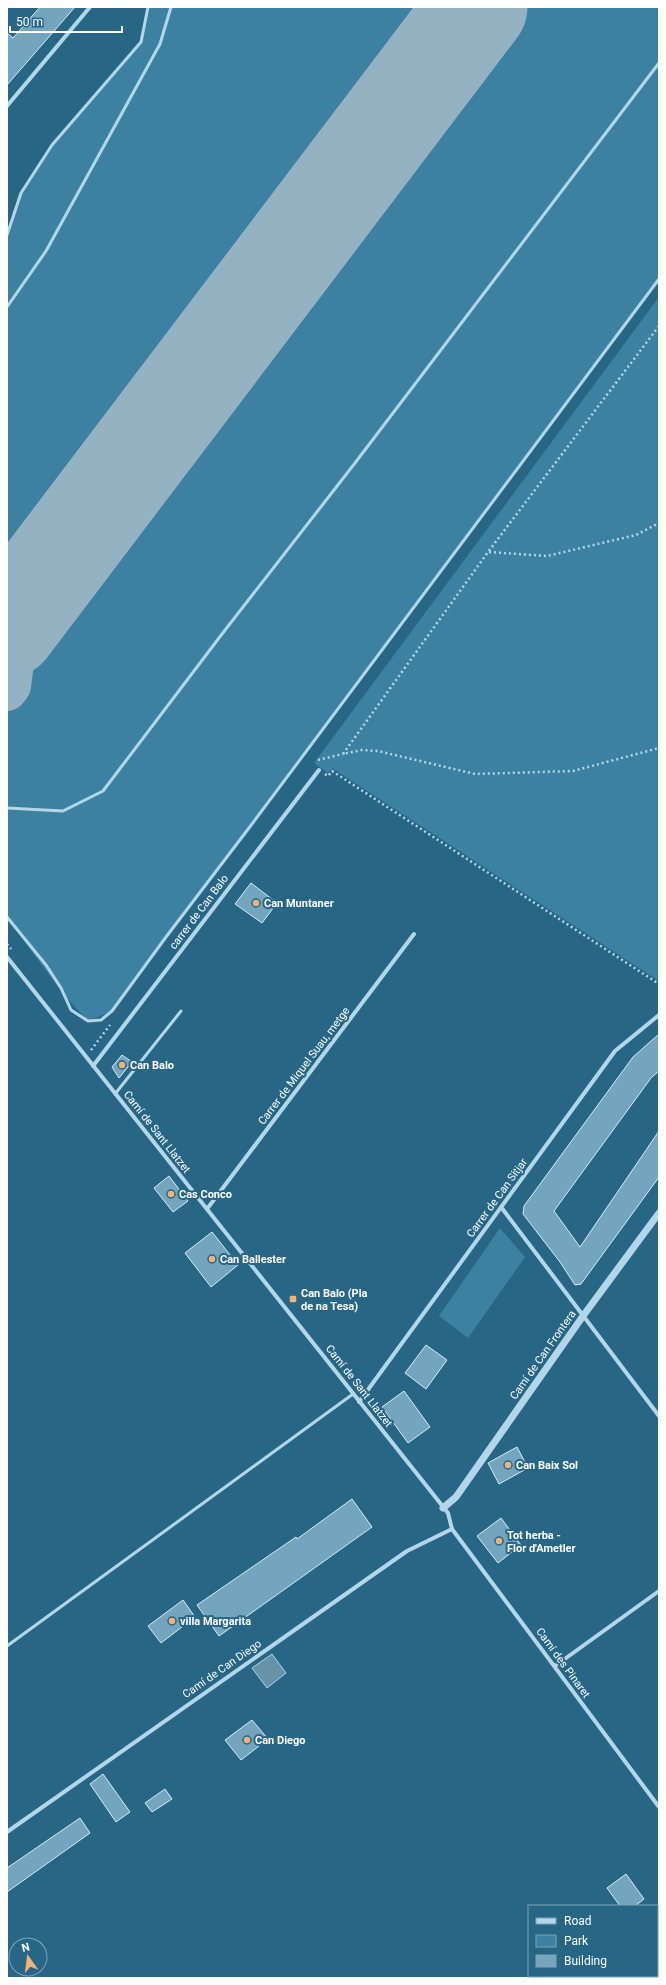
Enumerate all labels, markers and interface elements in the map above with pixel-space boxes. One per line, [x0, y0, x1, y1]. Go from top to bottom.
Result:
scale bar [10, 8, 122, 34]
text: 50 m [16, 15, 43, 29]
street label: carrer de Can Balo [167, 872, 231, 952]
place label: Can Muntaner [264, 897, 334, 910]
marker: Can Muntaner [251, 898, 261, 908]
street label: Carrer de Miquel Suau, metge [255, 1004, 353, 1127]
place label: Can Balo [130, 1059, 174, 1072]
marker: Can Balo [117, 1060, 127, 1070]
street label: Camí de Sant Llatzet [121, 1088, 193, 1176]
street label: Carrer de Can Sitjar [464, 1156, 530, 1240]
place label: Cas Conco [179, 1188, 232, 1201]
marker: Cas Conco [166, 1189, 176, 1199]
place label: Can Ballester [220, 1253, 286, 1266]
marker: Can Ballester [207, 1254, 217, 1264]
place label: Can Balo (Pla de na Tesa) [301, 1287, 368, 1313]
marker: Can Balo (Pla de na Tesa) [288, 1294, 298, 1304]
street label: Camí de Can Frontera [507, 1308, 579, 1402]
street label: Camí de Sant Llatzet [323, 1342, 395, 1430]
place label: Can Baix Sol [516, 1459, 578, 1472]
marker: Can Baix Sol [503, 1460, 513, 1470]
place label: Tot herba - Flor d'Ametler [507, 1529, 576, 1555]
marker: Tot herba - Flor d'Ametler [494, 1536, 504, 1546]
place label: villa Margarita [180, 1615, 251, 1628]
marker: villa Margarita [167, 1616, 177, 1626]
street label: Camí des Pinaret [533, 1625, 593, 1701]
street label: Camí de Can Diego [180, 1637, 264, 1701]
place label: Can Diego [255, 1734, 305, 1747]
marker: Can Diego [242, 1735, 252, 1745]
legend [528, 1905, 658, 1977]
text: Road [564, 1914, 592, 1928]
text: Park [564, 1934, 589, 1948]
north arrow [8, 1937, 48, 1977]
text: N [20, 1940, 31, 1955]
text: Building [564, 1954, 607, 1968]

